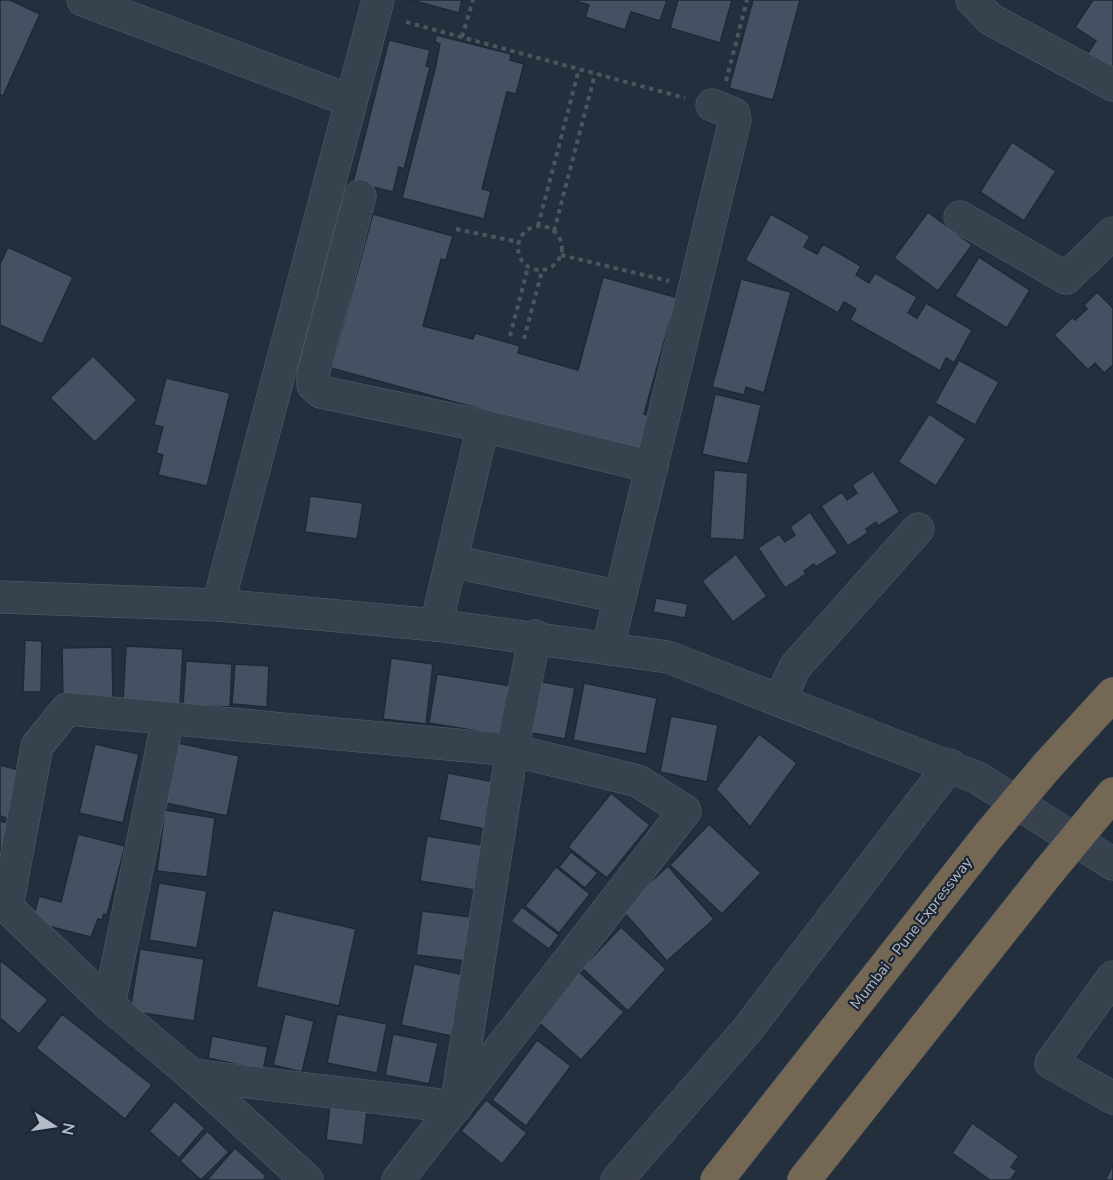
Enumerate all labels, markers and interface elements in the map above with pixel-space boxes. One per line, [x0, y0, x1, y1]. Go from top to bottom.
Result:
street label: Mumbai - Pune Expressway [845, 853, 977, 1013]
north arrow [24, 1096, 84, 1156]
text: N [56, 1121, 80, 1137]

